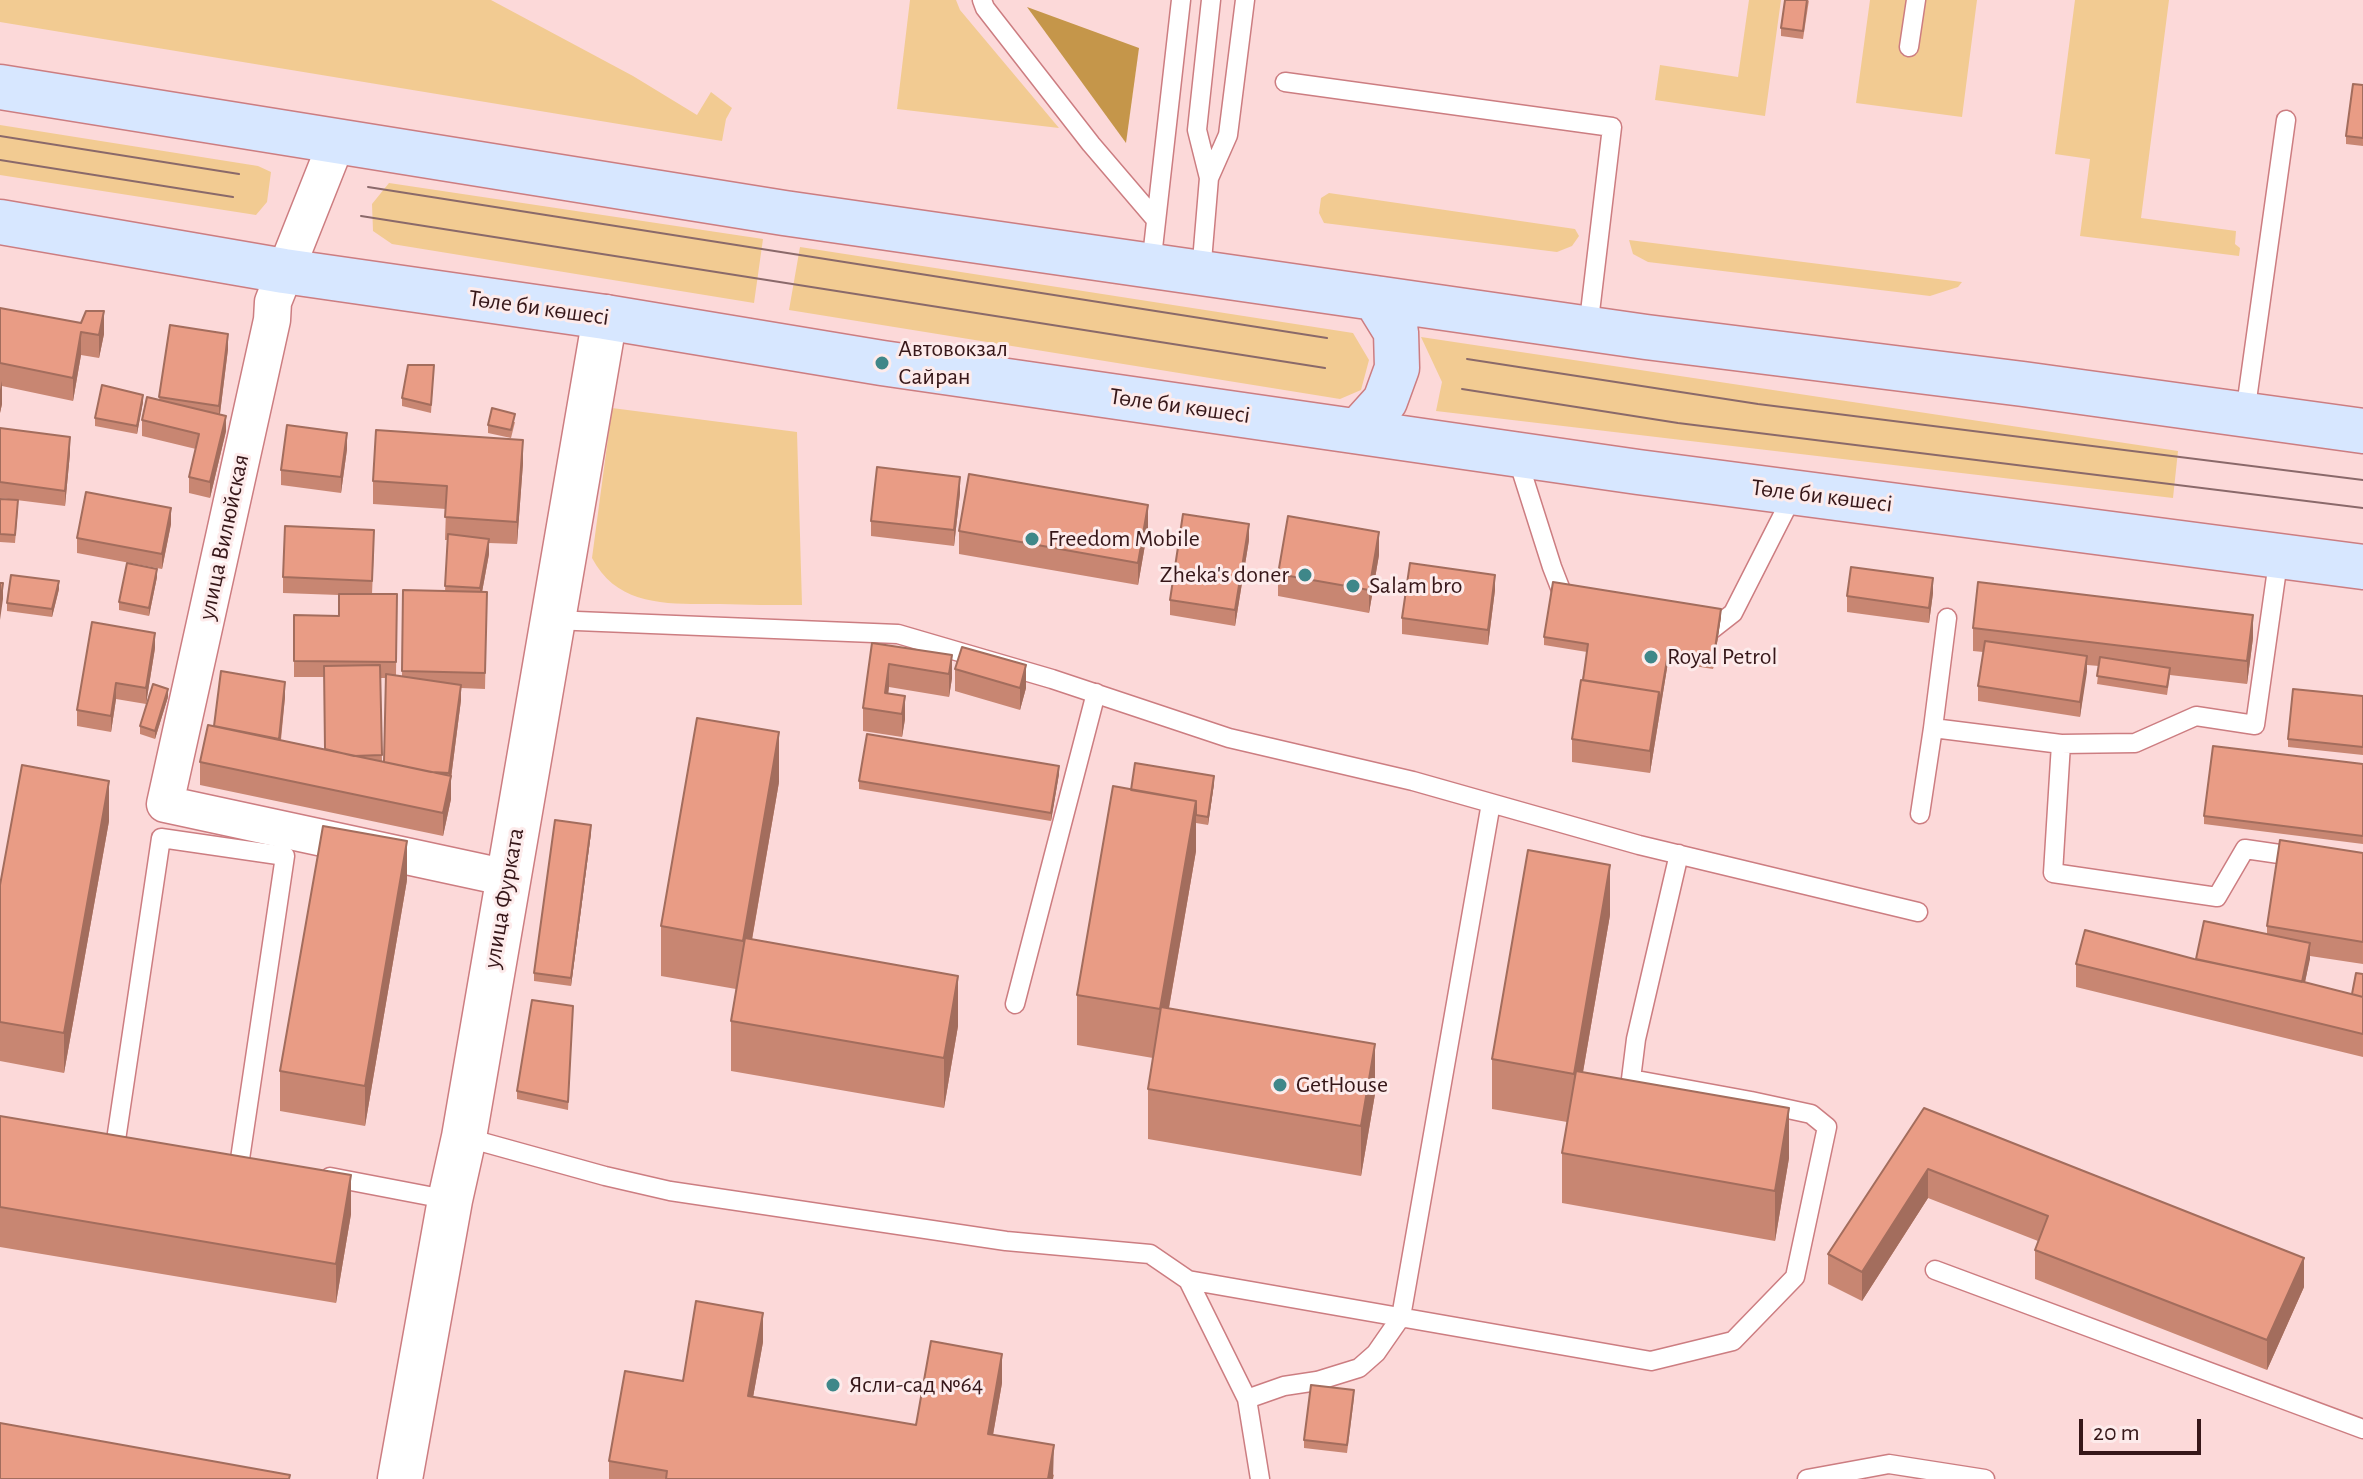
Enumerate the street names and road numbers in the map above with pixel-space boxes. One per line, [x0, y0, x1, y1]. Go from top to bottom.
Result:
street label: Төле би көшесі [467, 284, 611, 332]
street label: Төле би көшесі [1108, 382, 1252, 430]
street label: улица Вилюйская [192, 452, 256, 622]
street label: Төле би көшесі [1750, 473, 1894, 519]
street label: улица Фурката [477, 826, 531, 970]

